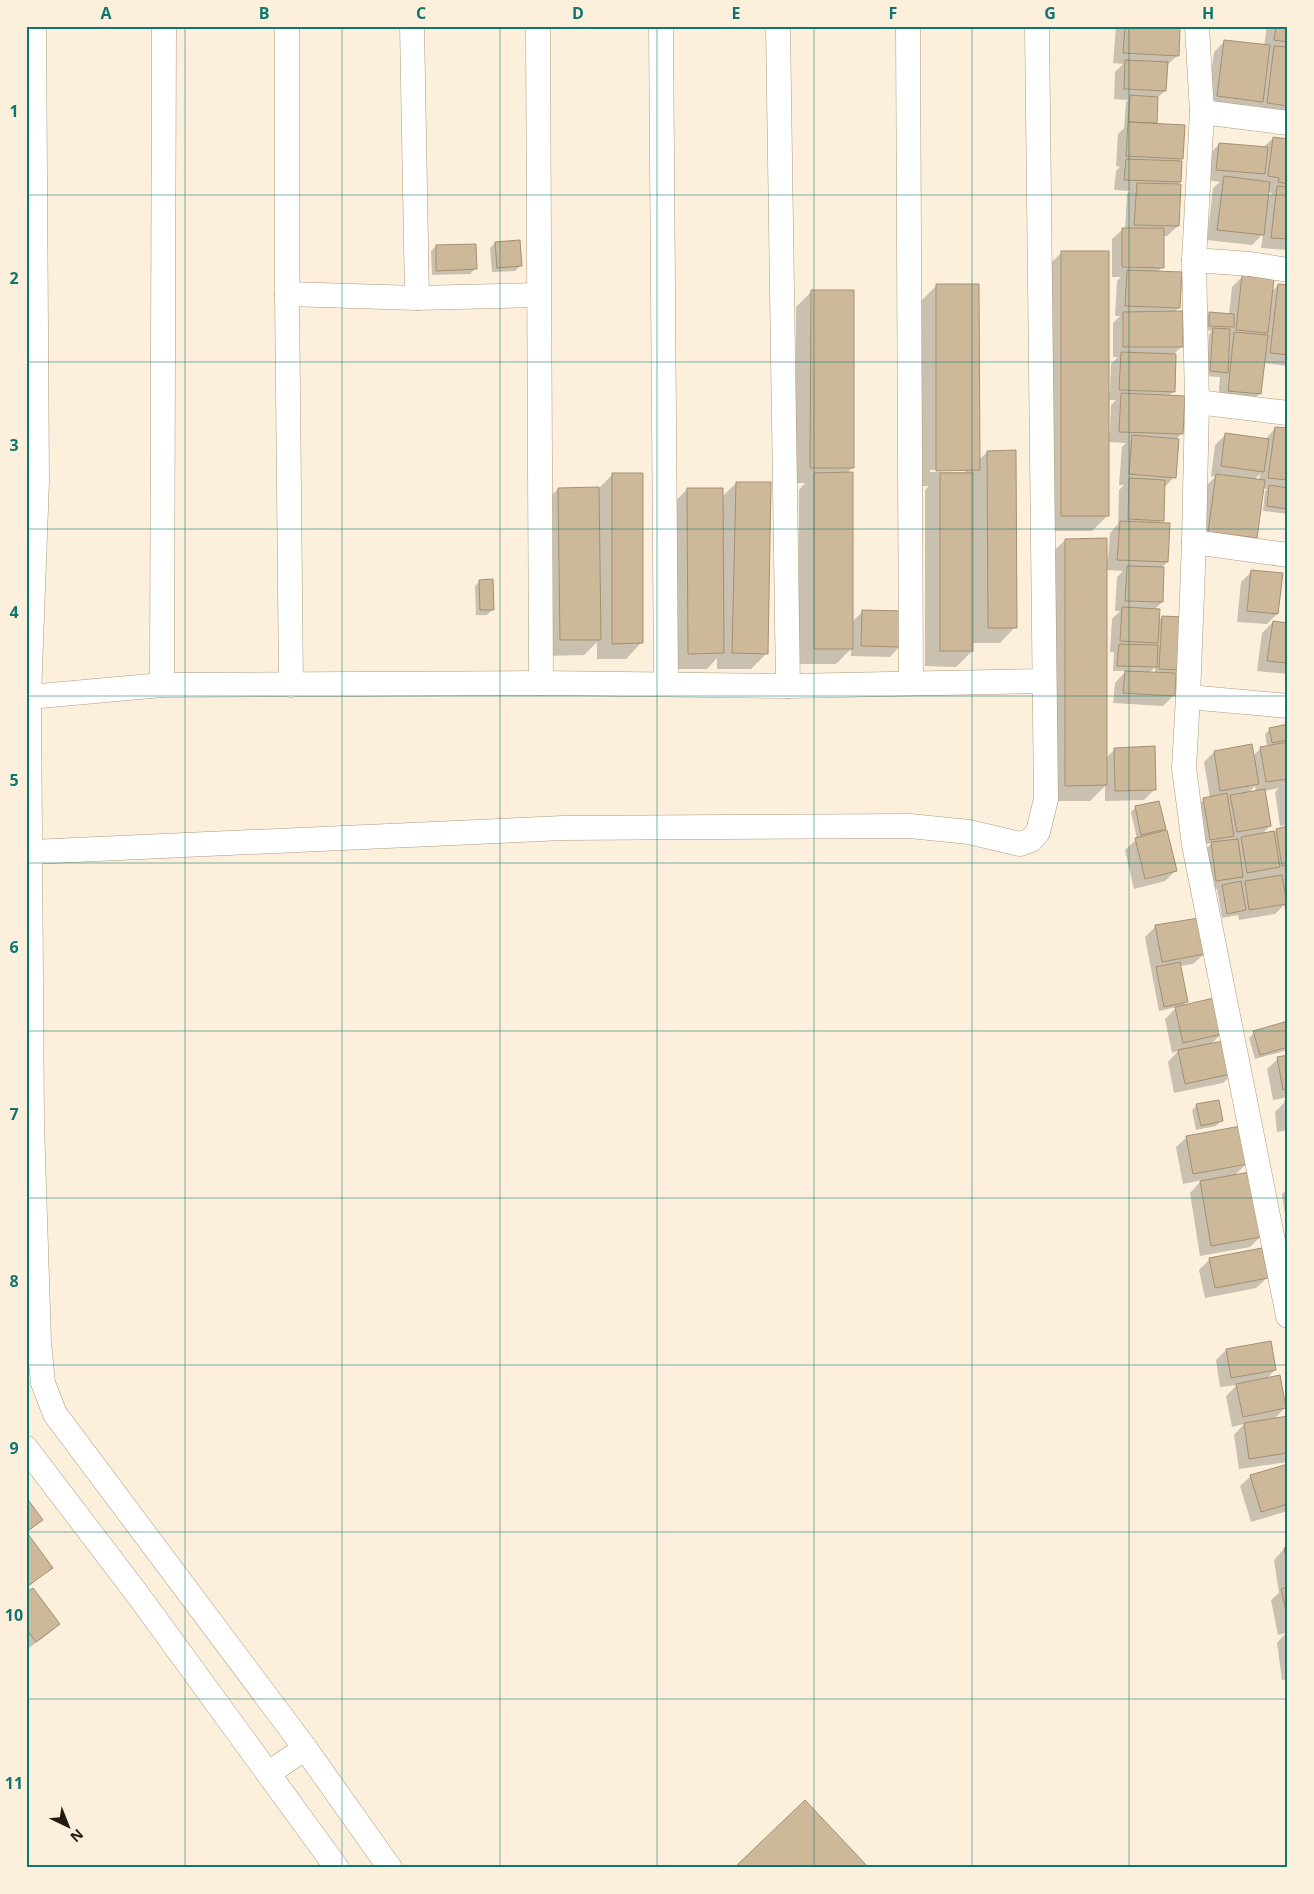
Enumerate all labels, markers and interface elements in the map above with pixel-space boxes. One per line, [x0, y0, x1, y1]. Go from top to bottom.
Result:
text: A [100, 2, 112, 24]
text: B [259, 2, 269, 24]
text: C [416, 2, 426, 24]
text: D [572, 2, 584, 24]
text: E [732, 2, 741, 24]
text: F [889, 2, 897, 24]
text: G [1044, 2, 1056, 24]
text: H [1202, 2, 1214, 24]
text: 1 [9, 100, 19, 122]
text: 2 [9, 267, 19, 289]
text: 3 [9, 434, 19, 456]
text: 4 [9, 601, 19, 623]
text: 5 [9, 769, 19, 791]
text: 6 [9, 936, 19, 958]
text: 7 [9, 1103, 19, 1125]
text: 8 [9, 1270, 19, 1292]
text: 9 [9, 1437, 19, 1459]
text: 10 [5, 1604, 23, 1626]
text: 11 [5, 1772, 23, 1794]
north arrow [42, 1802, 92, 1852]
text: N [67, 1825, 88, 1847]

